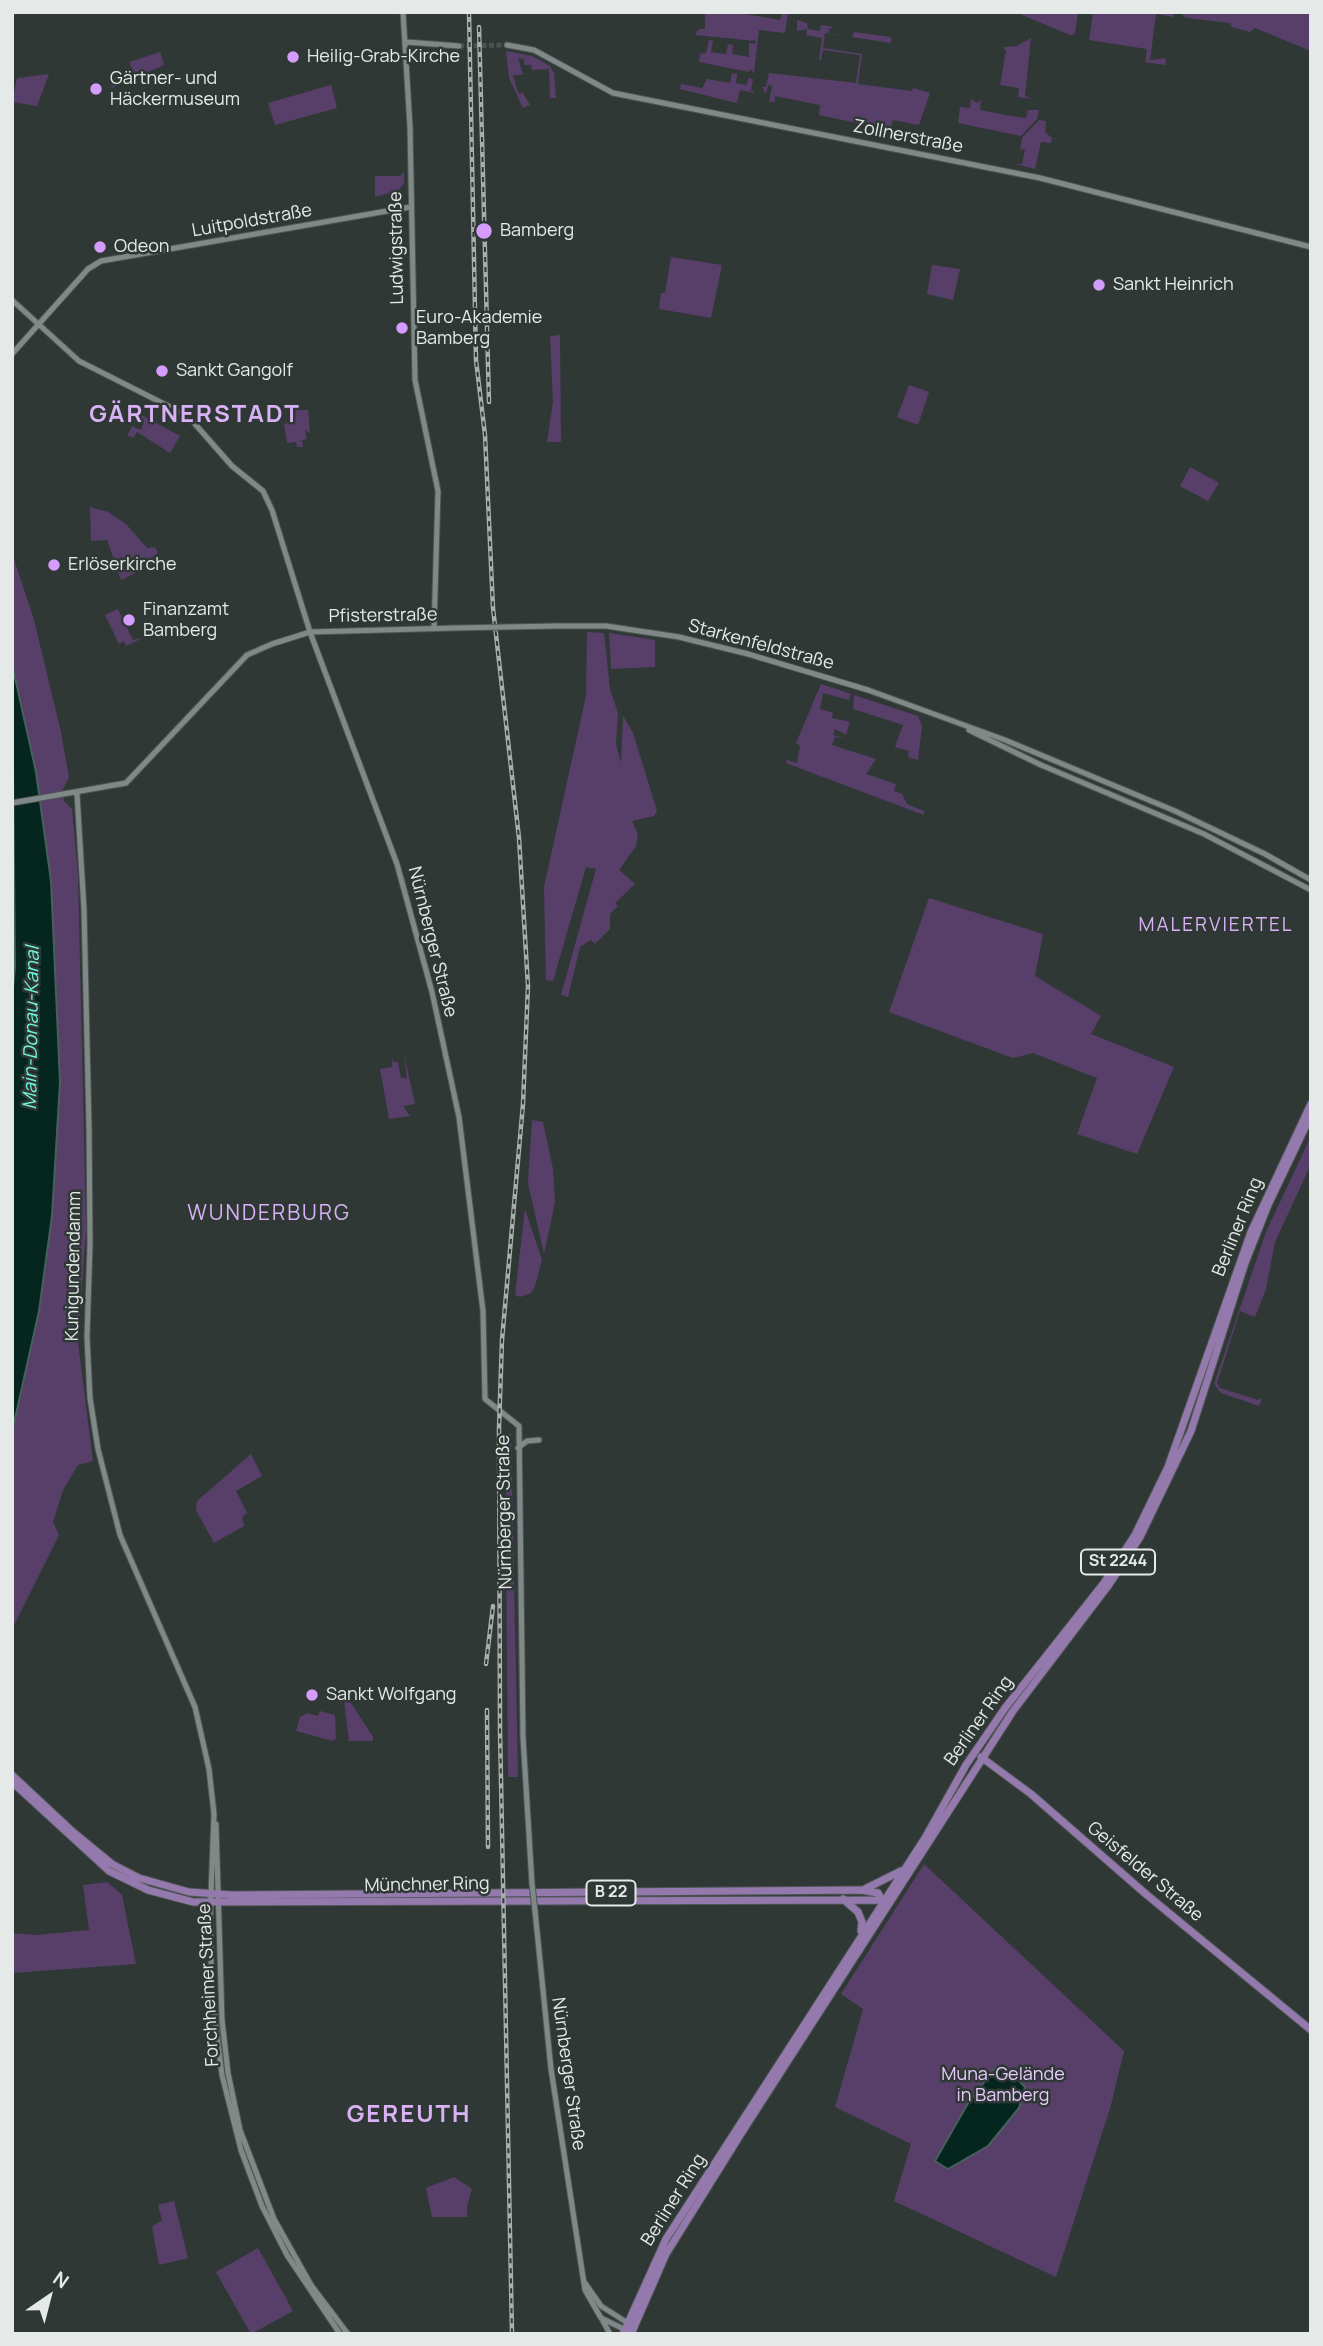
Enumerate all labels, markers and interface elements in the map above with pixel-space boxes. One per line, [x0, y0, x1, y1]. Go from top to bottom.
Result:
place label: Heilig-Grab-Kirche [307, 46, 460, 68]
marker: Heilig-Grab-Kirche [285, 49, 301, 65]
place label: Gärtner- und Häckermuseum [110, 68, 240, 110]
marker: Gärtner- und Häckermuseum [88, 81, 104, 97]
street label: Zollnerstraße [851, 116, 965, 158]
street label: Ludwigstraße [385, 191, 409, 305]
street label: Luitpoldstraße [190, 200, 314, 242]
place label: Bamberg [500, 220, 574, 242]
marker: Bamberg [474, 221, 494, 241]
place label: Odeon [114, 236, 170, 258]
marker: Odeon [92, 239, 108, 255]
place label: Sankt Heinrich [1113, 274, 1234, 296]
marker: Sankt Heinrich [1091, 277, 1107, 293]
place label: Euro-Akademie Bamberg [416, 307, 542, 350]
marker: Euro-Akademie Bamberg [394, 320, 410, 336]
place label: Sankt Gangolf [176, 360, 293, 382]
marker: Sankt Gangolf [154, 363, 170, 379]
district label: GÄRTNERSTADT [91, 401, 299, 429]
place label: Erlöserkirche [68, 554, 177, 576]
marker: Erlöserkirche [46, 557, 62, 573]
place label: Finanzamt Bamberg [143, 599, 229, 642]
street label: Pfisterstraße [328, 604, 438, 628]
marker: Finanzamt Bamberg [121, 612, 137, 628]
street label: Starkenfeldstraße [686, 615, 836, 675]
street label: Nürnberger Straße [403, 864, 461, 1020]
district label: MALERVIERTEL [1140, 915, 1292, 937]
water label: Main-Donau-Kanal [19, 946, 45, 1110]
street label: Berliner Ring [1208, 1174, 1268, 1280]
street label: Kunigundendamm [62, 1191, 86, 1341]
district label: WUNDERBURG [188, 1201, 350, 1227]
street label: Nürnberger Straße [493, 1435, 517, 1589]
road number: St 2244 [1081, 1550, 1155, 1574]
street label: Berliner Ring [940, 1672, 1018, 1770]
place label: Sankt Wolfgang [326, 1684, 457, 1706]
marker: Sankt Wolfgang [304, 1687, 320, 1703]
street label: Geisfelder Straße [1083, 1817, 1207, 1927]
street label: Münchner Ring [364, 1873, 490, 1897]
road number: B 22 [586, 1881, 636, 1906]
street label: Forchheimer Straße [194, 1903, 224, 2067]
street label: Nürnberger Straße [547, 1996, 589, 2152]
park label: Muna-Gelände in Bamberg [941, 2064, 1065, 2106]
district label: GEREUTH [348, 2101, 470, 2129]
street label: Berliner Ring [637, 2150, 711, 2250]
north arrow [14, 2262, 84, 2332]
text: N [48, 2265, 74, 2294]

